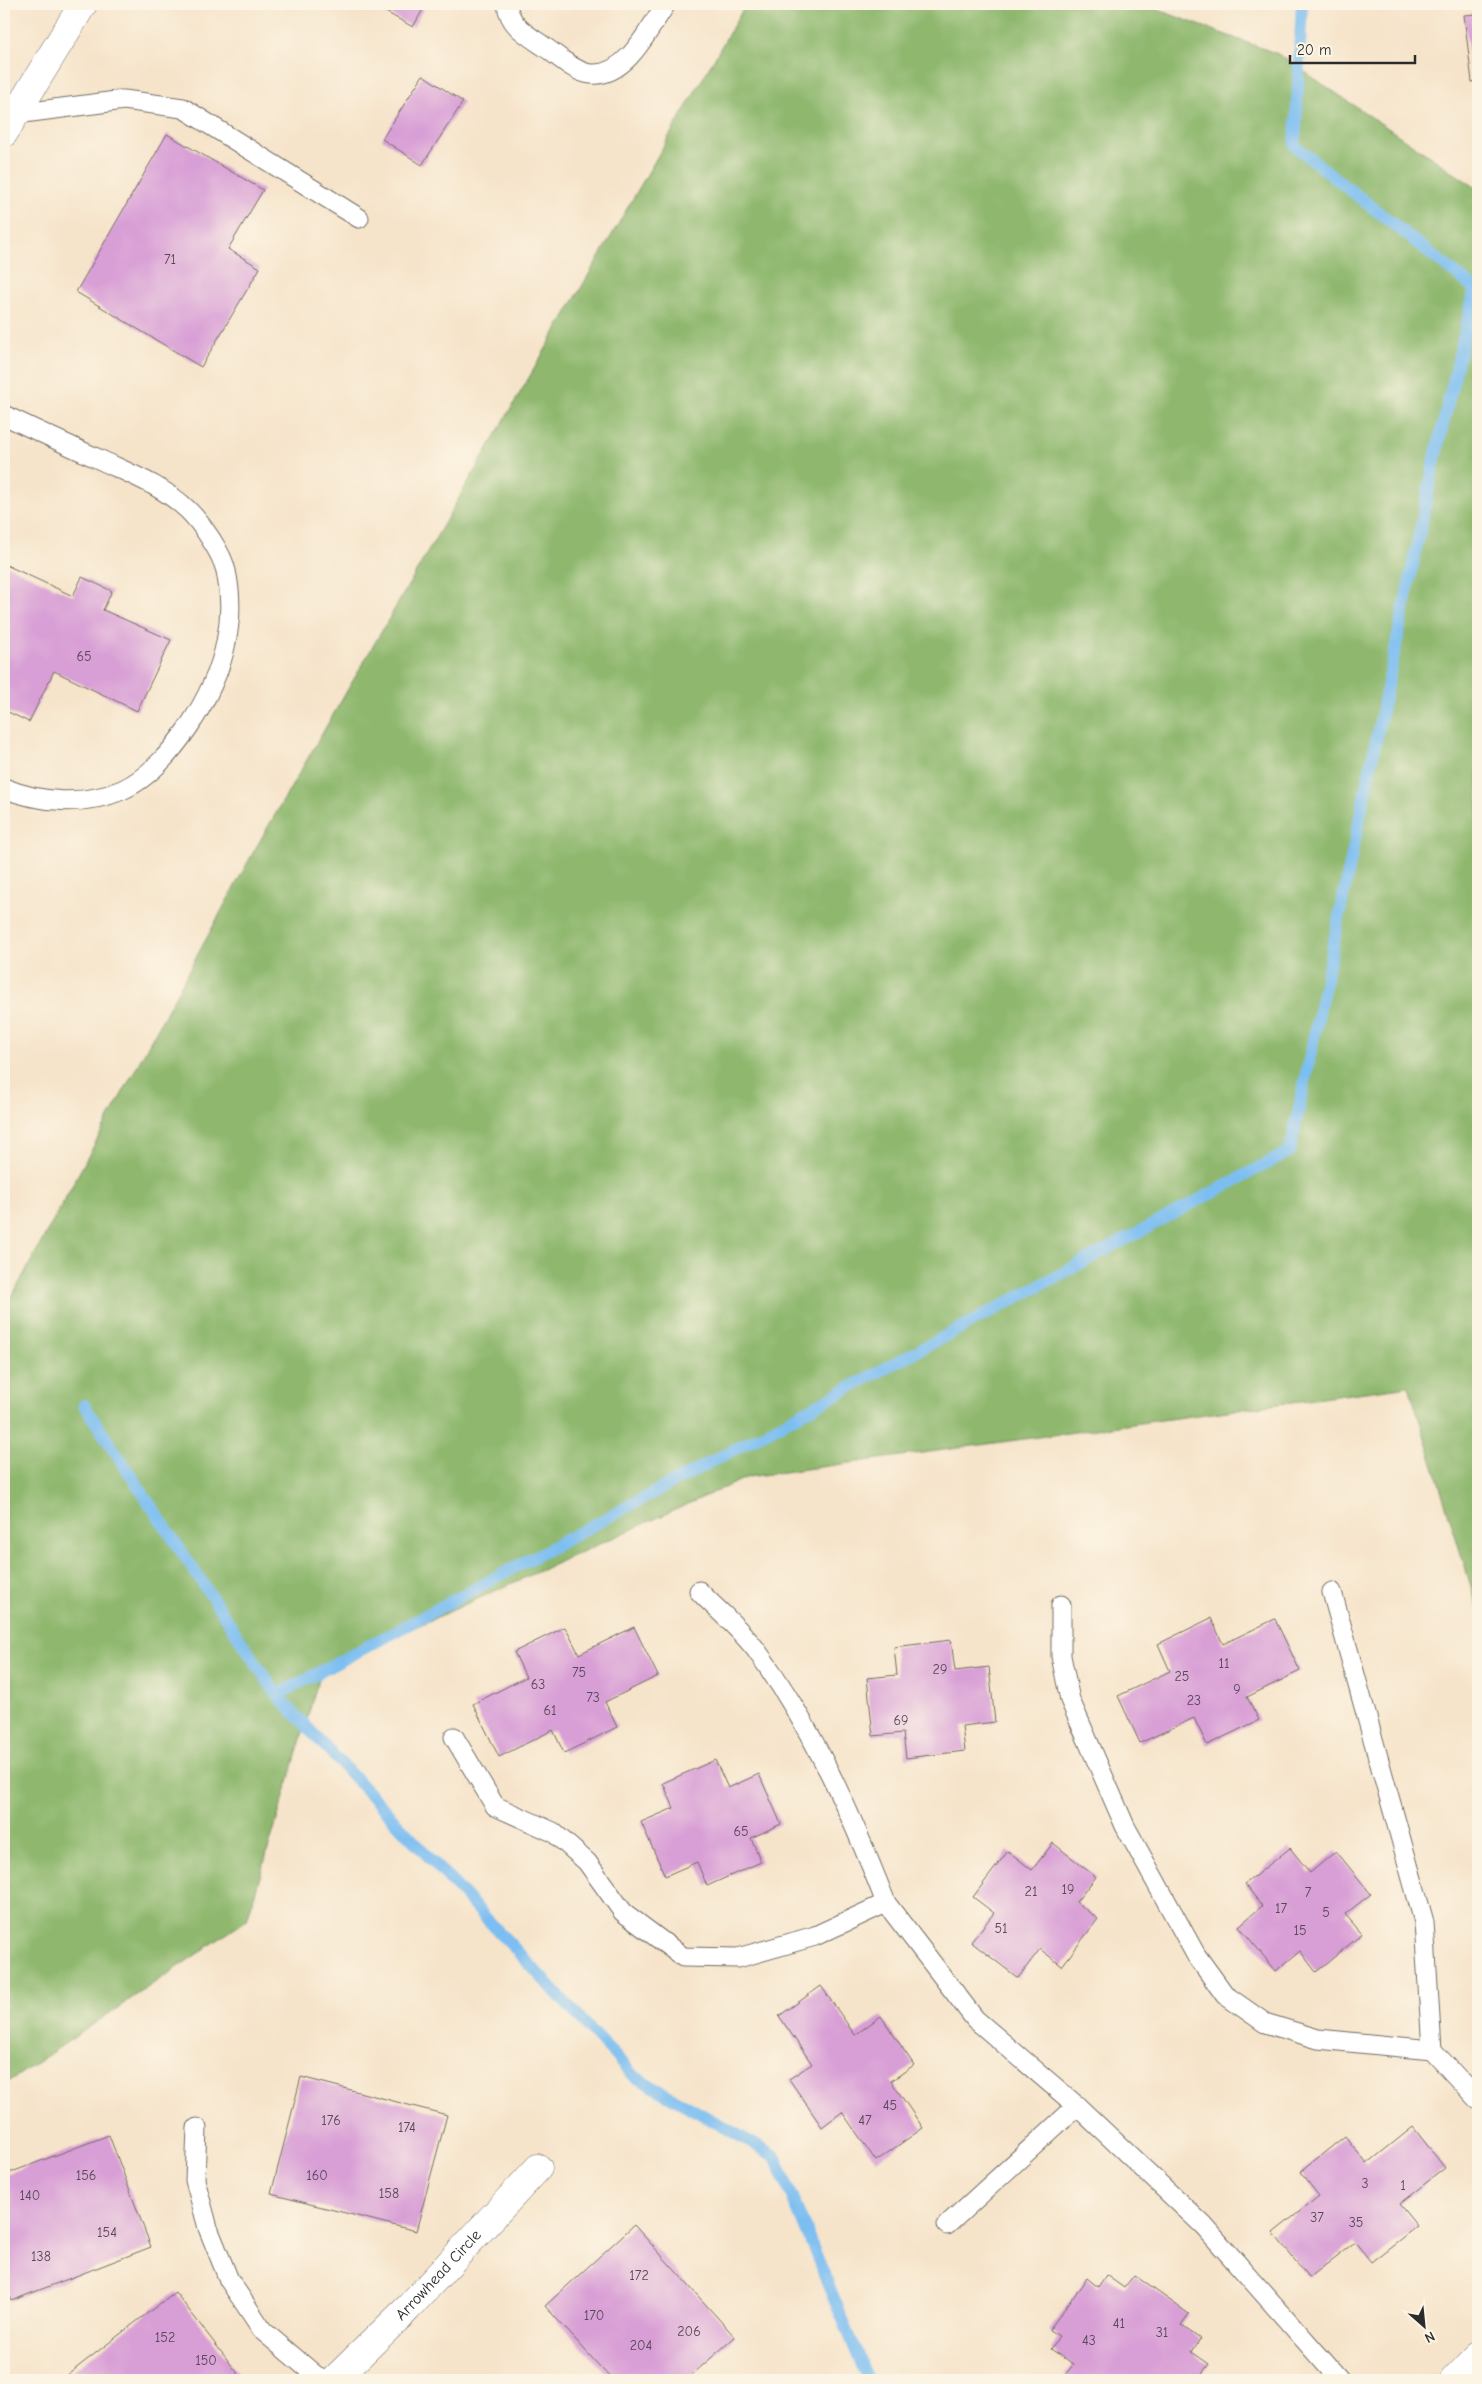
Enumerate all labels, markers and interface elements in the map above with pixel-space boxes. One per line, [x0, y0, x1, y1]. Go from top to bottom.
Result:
scale bar [1290, 32, 1414, 64]
text: 20 m [1297, 41, 1331, 59]
house number: 71 [164, 251, 176, 268]
house number: 65 [76, 648, 92, 665]
house number: 11 [1218, 1655, 1230, 1672]
house number: 29 [933, 1661, 947, 1678]
house number: 75 [572, 1664, 586, 1681]
house number: 25 [1175, 1668, 1189, 1685]
house number: 63 [531, 1676, 545, 1693]
house number: 9 [1233, 1681, 1241, 1698]
house number: 73 [586, 1689, 600, 1706]
house number: 23 [1187, 1692, 1201, 1709]
house number: 61 [543, 1702, 557, 1719]
house number: 69 [893, 1712, 909, 1729]
house number: 65 [733, 1823, 749, 1840]
house number: 19 [1062, 1881, 1074, 1898]
house number: 21 [1025, 1883, 1037, 1900]
house number: 7 [1305, 1884, 1312, 1901]
house number: 17 [1275, 1900, 1287, 1917]
house number: 5 [1322, 1904, 1330, 1921]
house number: 51 [994, 1920, 1008, 1937]
house number: 15 [1293, 1922, 1307, 1939]
house number: 45 [883, 2097, 897, 2114]
house number: 176 [321, 2112, 341, 2129]
house number: 47 [858, 2112, 872, 2129]
house number: 174 [398, 2119, 416, 2136]
house number: 156 [76, 2167, 96, 2184]
house number: 160 [306, 2167, 328, 2184]
house number: 3 [1361, 2175, 1369, 2192]
house number: 1 [1400, 2177, 1406, 2194]
house number: 158 [379, 2185, 399, 2202]
house number: 140 [20, 2187, 40, 2204]
house number: 37 [1310, 2209, 1324, 2226]
house number: 35 [1349, 2214, 1363, 2231]
house number: 154 [97, 2224, 117, 2241]
street label: Arrowhead Circle [392, 2226, 485, 2324]
house number: 138 [31, 2248, 51, 2265]
house number: 172 [629, 2267, 649, 2284]
north arrow [1400, 2302, 1450, 2352]
house number: 170 [584, 2307, 604, 2324]
house number: 41 [1113, 2315, 1125, 2332]
house number: 206 [677, 2323, 701, 2340]
house number: 31 [1156, 2324, 1168, 2341]
text: N [1422, 2327, 1438, 2347]
house number: 152 [155, 2329, 175, 2346]
house number: 43 [1082, 2332, 1096, 2349]
house number: 204 [630, 2337, 653, 2354]
house number: 150 [195, 2352, 217, 2369]

